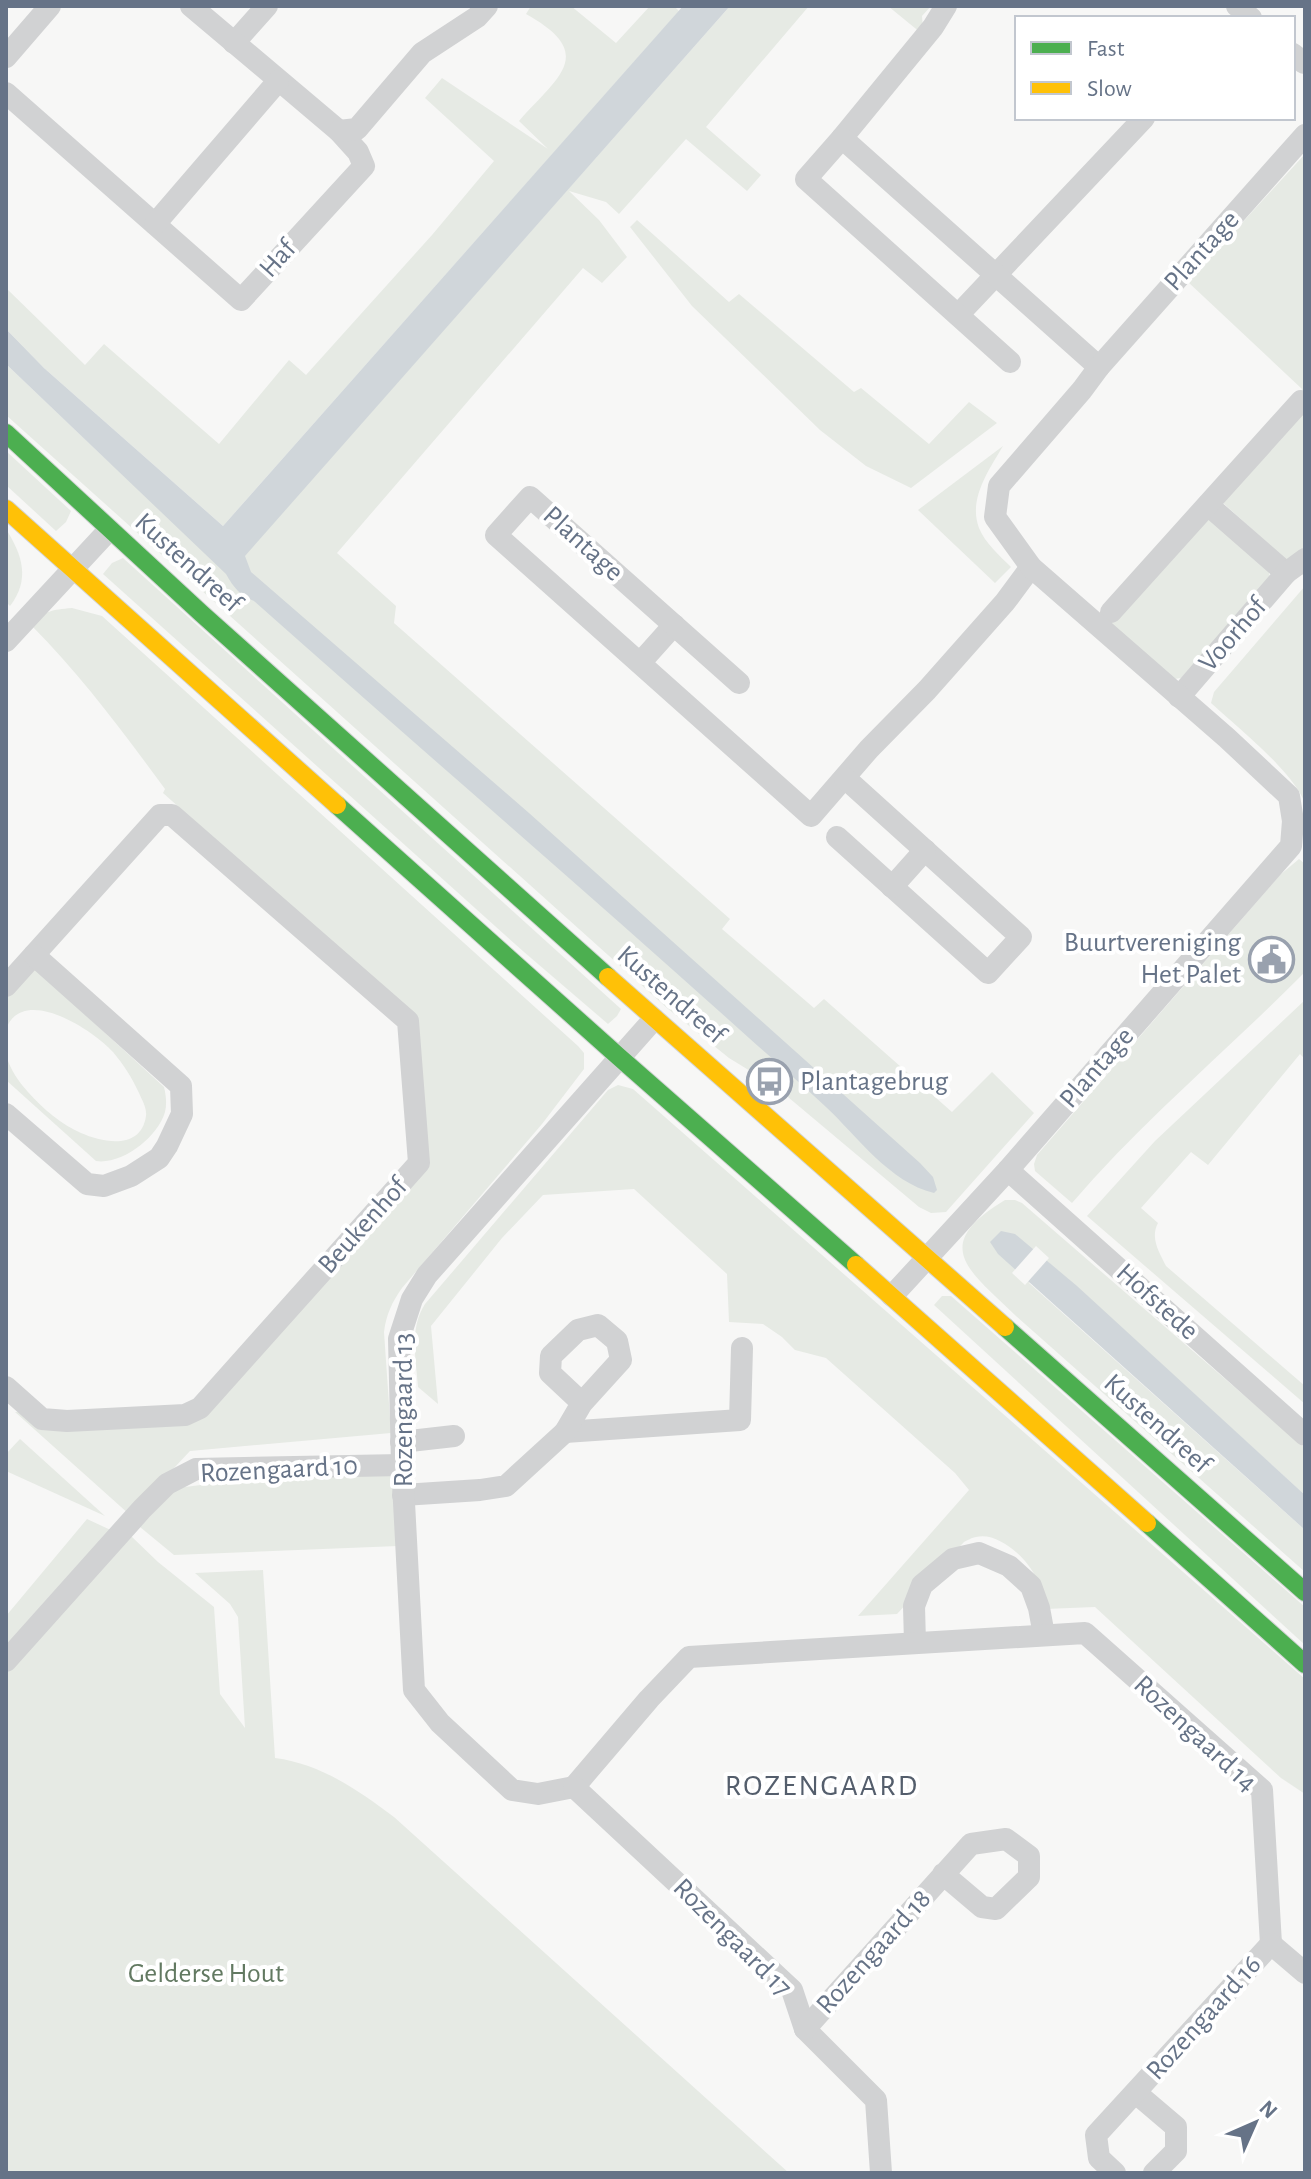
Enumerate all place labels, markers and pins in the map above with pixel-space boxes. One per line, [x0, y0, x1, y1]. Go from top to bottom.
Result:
place label: Buurtvereniging Het Palet [1064, 929, 1241, 989]
public building icon: Buurtvereniging Het Palet [1248, 935, 1296, 983]
bus stop icon: Plantagebrug [745, 1058, 793, 1106]
place label: Plantagebrug [800, 1068, 948, 1096]

